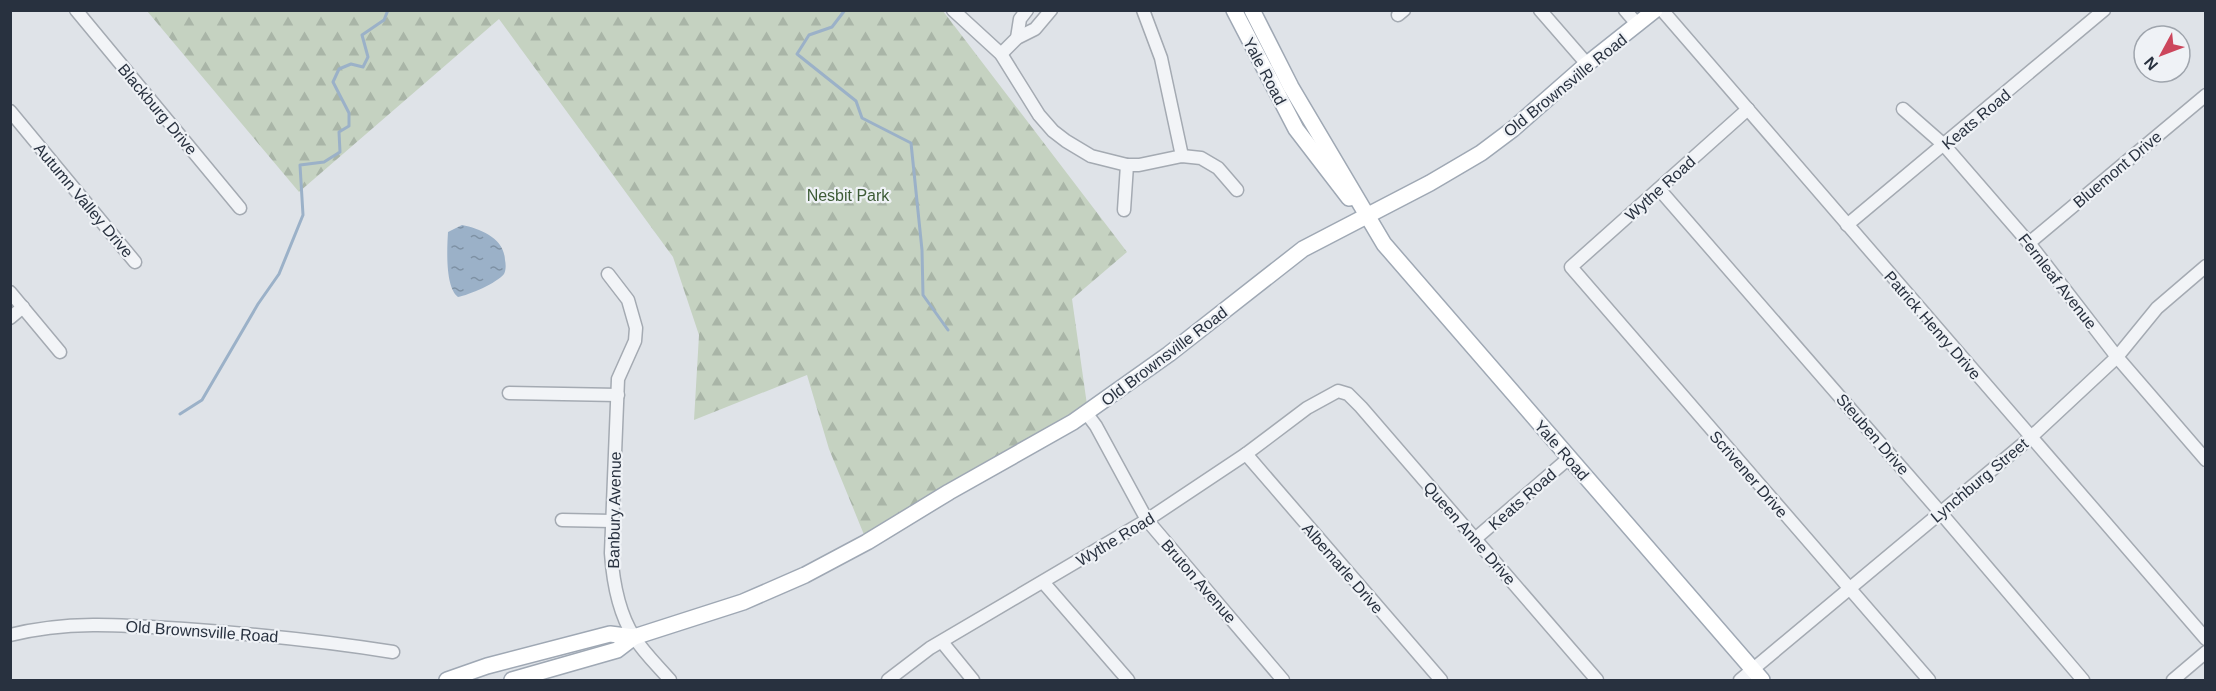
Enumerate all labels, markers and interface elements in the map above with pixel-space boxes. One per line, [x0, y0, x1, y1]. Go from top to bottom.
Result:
north arrow [2132, 24, 2192, 84]
street label: Old Brownsville Road [1501, 31, 1630, 140]
street label: Yale Road [1240, 35, 1289, 108]
text: N [2141, 54, 2161, 73]
street label: Blackburg Drive [115, 61, 200, 158]
street label: Keats Road [1939, 86, 2014, 153]
street label: Bluemont Drive [2070, 128, 2165, 211]
street label: Autumn Valley Drive [31, 140, 136, 261]
street label: Wythe Road [1622, 153, 1699, 224]
park label: Nesbit Park [807, 187, 890, 204]
street label: Fernleaf Avenue [2015, 230, 2100, 332]
street label: Patrick Henry Drive [1881, 268, 1984, 383]
street label: Old Brownsville Road [1098, 304, 1230, 409]
street label: Steuben Drive [1833, 390, 1912, 478]
street label: Yale Road [1531, 417, 1592, 484]
street label: Scrivener Drive [1706, 427, 1791, 521]
street label: Lynchburg Street [1927, 435, 2032, 526]
street label: Banbury Avenue [605, 451, 624, 569]
street label: Keats Road [1485, 466, 1559, 533]
street label: Queen Anne Drive [1420, 478, 1519, 588]
street label: Wythe Road [1073, 510, 1157, 569]
street label: Albemarle Drive [1299, 520, 1386, 617]
street label: Bruton Avenue [1158, 536, 1239, 626]
street label: Old Brownsville Road [125, 618, 279, 645]

